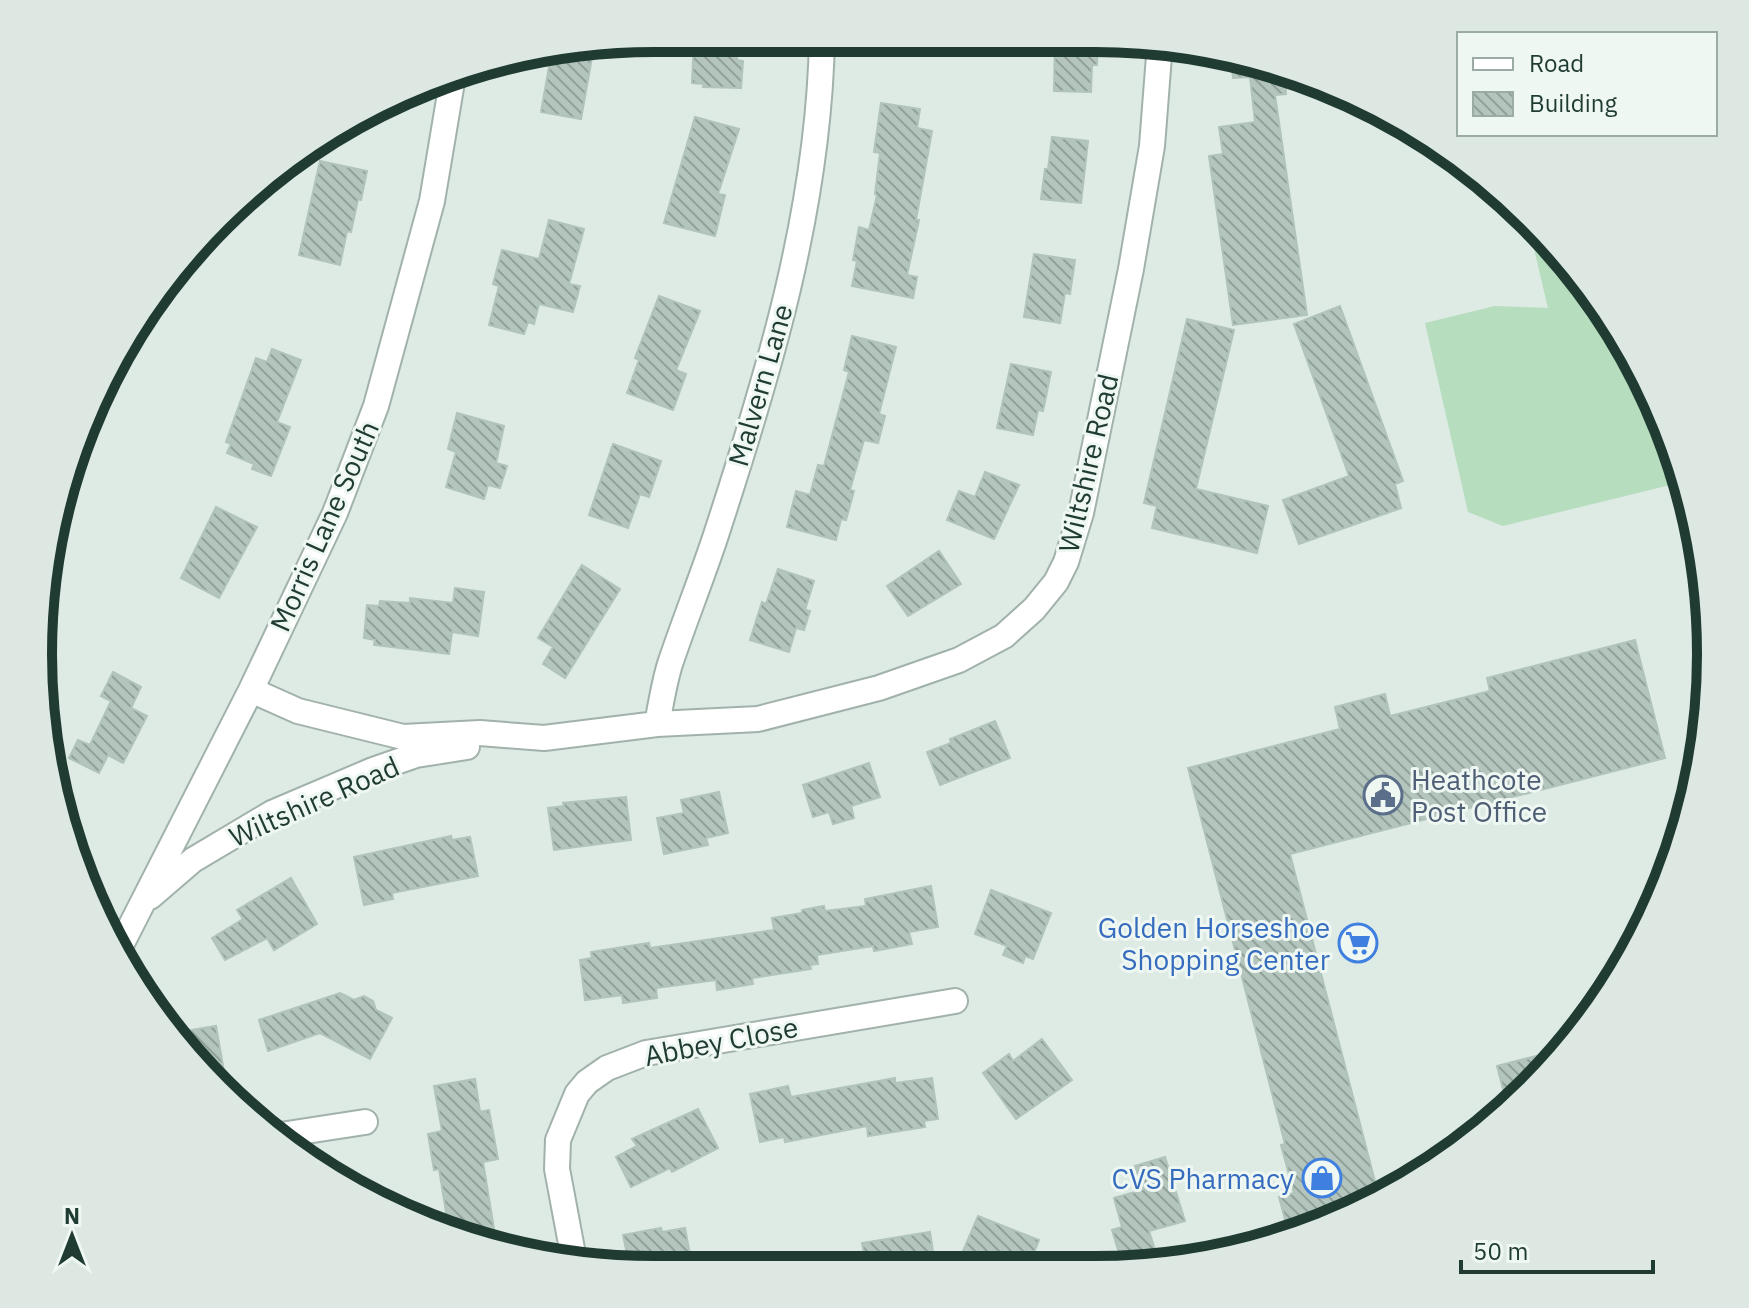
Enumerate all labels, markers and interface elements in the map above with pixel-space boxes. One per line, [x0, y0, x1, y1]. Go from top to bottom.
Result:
legend [1457, 32, 1717, 136]
text: Road [1529, 47, 1584, 79]
text: Building [1529, 87, 1617, 119]
street label: Malvern Lane [719, 300, 801, 470]
street label: Wiltshire Road [1049, 370, 1127, 556]
street label: Morris Lane South [261, 415, 387, 637]
street label: Wiltshire Road [223, 747, 405, 855]
place label: Heathcote Post Office [1411, 761, 1547, 830]
public building icon: Heathcote Post Office [1362, 774, 1404, 816]
place label: Golden Horseshoe Shopping Center [1098, 909, 1330, 978]
supermarket icon: Golden Horseshoe Shopping Center [1337, 922, 1379, 964]
street label: Abbey Close [641, 1008, 801, 1074]
shop icon: CVS Pharmacy [1301, 1157, 1343, 1199]
place label: CVS Pharmacy [1111, 1160, 1294, 1197]
north arrow [32, 1196, 112, 1276]
text: N [64, 1201, 80, 1230]
scale bar [1461, 1224, 1653, 1274]
text: 50 m [1473, 1235, 1528, 1267]

